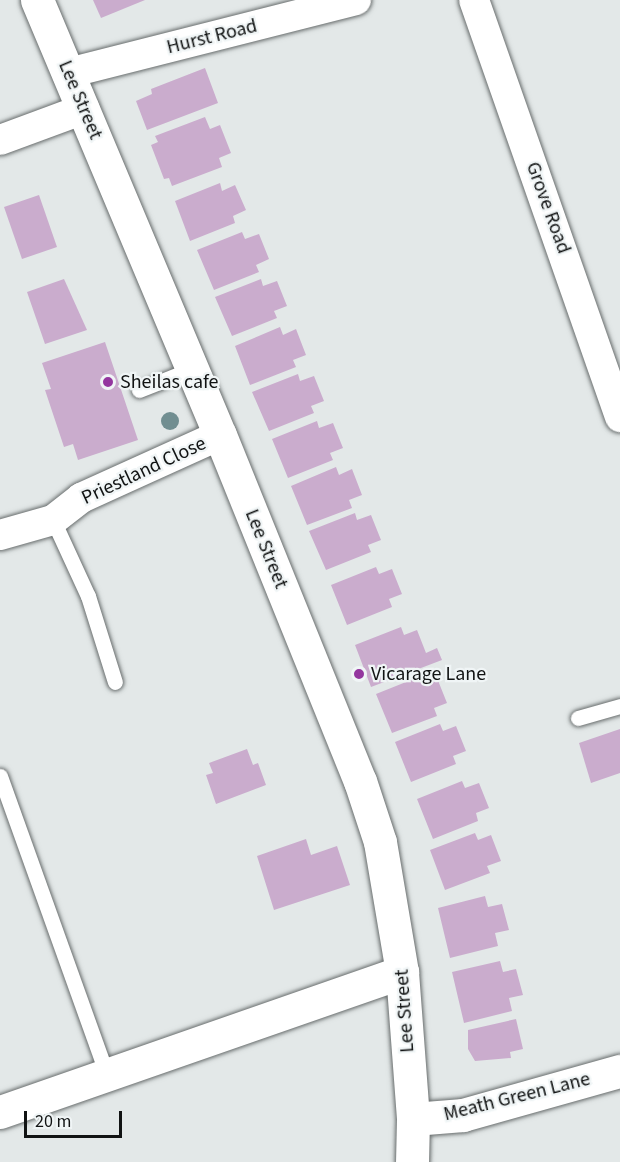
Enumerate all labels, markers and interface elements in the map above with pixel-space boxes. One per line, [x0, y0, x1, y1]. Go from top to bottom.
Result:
street label: Hurst Road [164, 14, 260, 60]
street label: Lee Street [53, 57, 107, 143]
street label: Grove Road [520, 159, 576, 257]
place label: Sheilas cafe [120, 370, 219, 394]
marker: Sheilas cafe [101, 375, 115, 389]
street label: Priestland Close [78, 432, 210, 510]
street label: Lee Street [239, 506, 293, 592]
place label: Vicarage Lane [371, 662, 486, 686]
marker: Vicarage Lane [352, 667, 366, 681]
street label: Lee Street [390, 969, 420, 1053]
street label: Meath Green Lane [441, 1067, 593, 1127]
scale bar [27, 1099, 124, 1137]
text: 20 m [35, 1109, 71, 1134]

